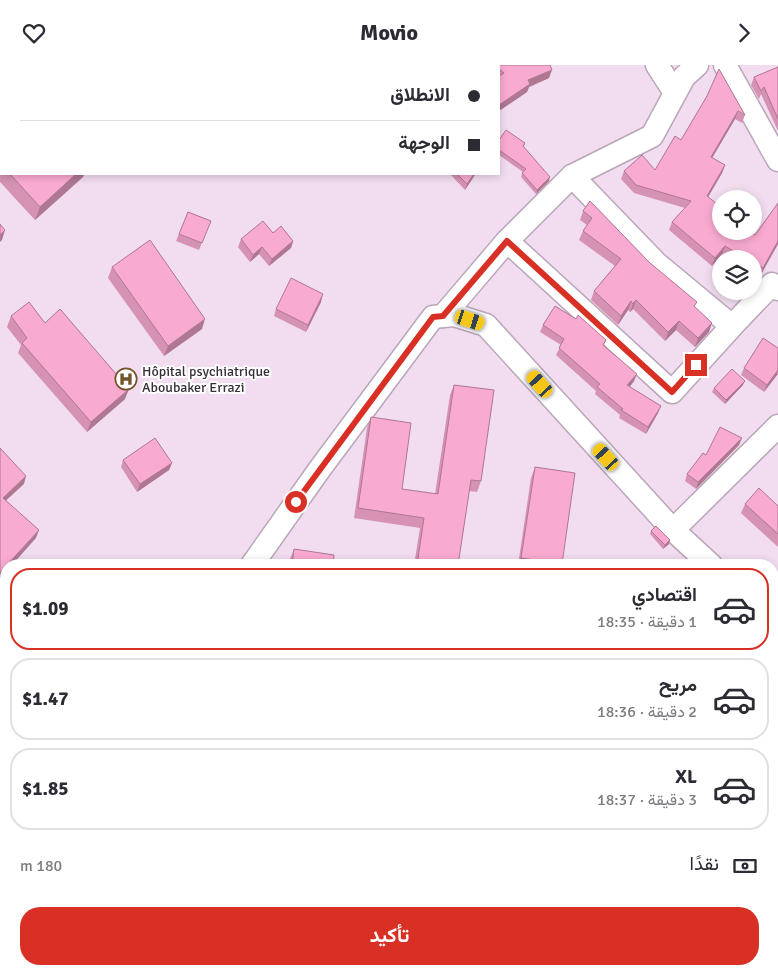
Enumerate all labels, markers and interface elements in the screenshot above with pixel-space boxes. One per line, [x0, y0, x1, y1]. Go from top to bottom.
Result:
icon: heart [20, 19, 48, 47]
text: Movio [360, 19, 418, 46]
icon: forward [730, 19, 758, 47]
text: الانطلاق [390, 83, 450, 107]
text: الوجهة [398, 131, 450, 155]
map controls [712, 190, 762, 300]
button: locate [712, 190, 762, 240]
button: layers [712, 250, 762, 300]
car [453, 308, 486, 332]
route end [685, 354, 707, 376]
place label: Hôpital psychiatrique Aboubaker Errazi [142, 363, 270, 396]
hospital icon: Hôpital psychiatrique Aboubaker Errazi [114, 367, 138, 391]
car [524, 368, 555, 400]
car [590, 441, 621, 473]
route start [285, 491, 307, 513]
text: اقتصادي [632, 583, 697, 607]
icon: car [712, 587, 757, 632]
text: $1.09 [22, 597, 68, 621]
text: 1 دقيقة · 18:35 [597, 612, 697, 632]
text: مريح [659, 673, 697, 697]
icon: car [712, 677, 757, 722]
text: $1.47 [22, 687, 68, 711]
text: 2 دقيقة · 18:36 [597, 702, 697, 722]
text: XL [675, 765, 697, 789]
icon: car [712, 767, 757, 812]
text: $1.85 [22, 777, 68, 801]
text: 3 دقيقة · 18:37 [597, 790, 697, 810]
text: نقدًا [690, 852, 719, 876]
icon: cash [731, 852, 759, 880]
text: 180 m [20, 856, 62, 876]
button: تأكيد [20, 907, 759, 965]

